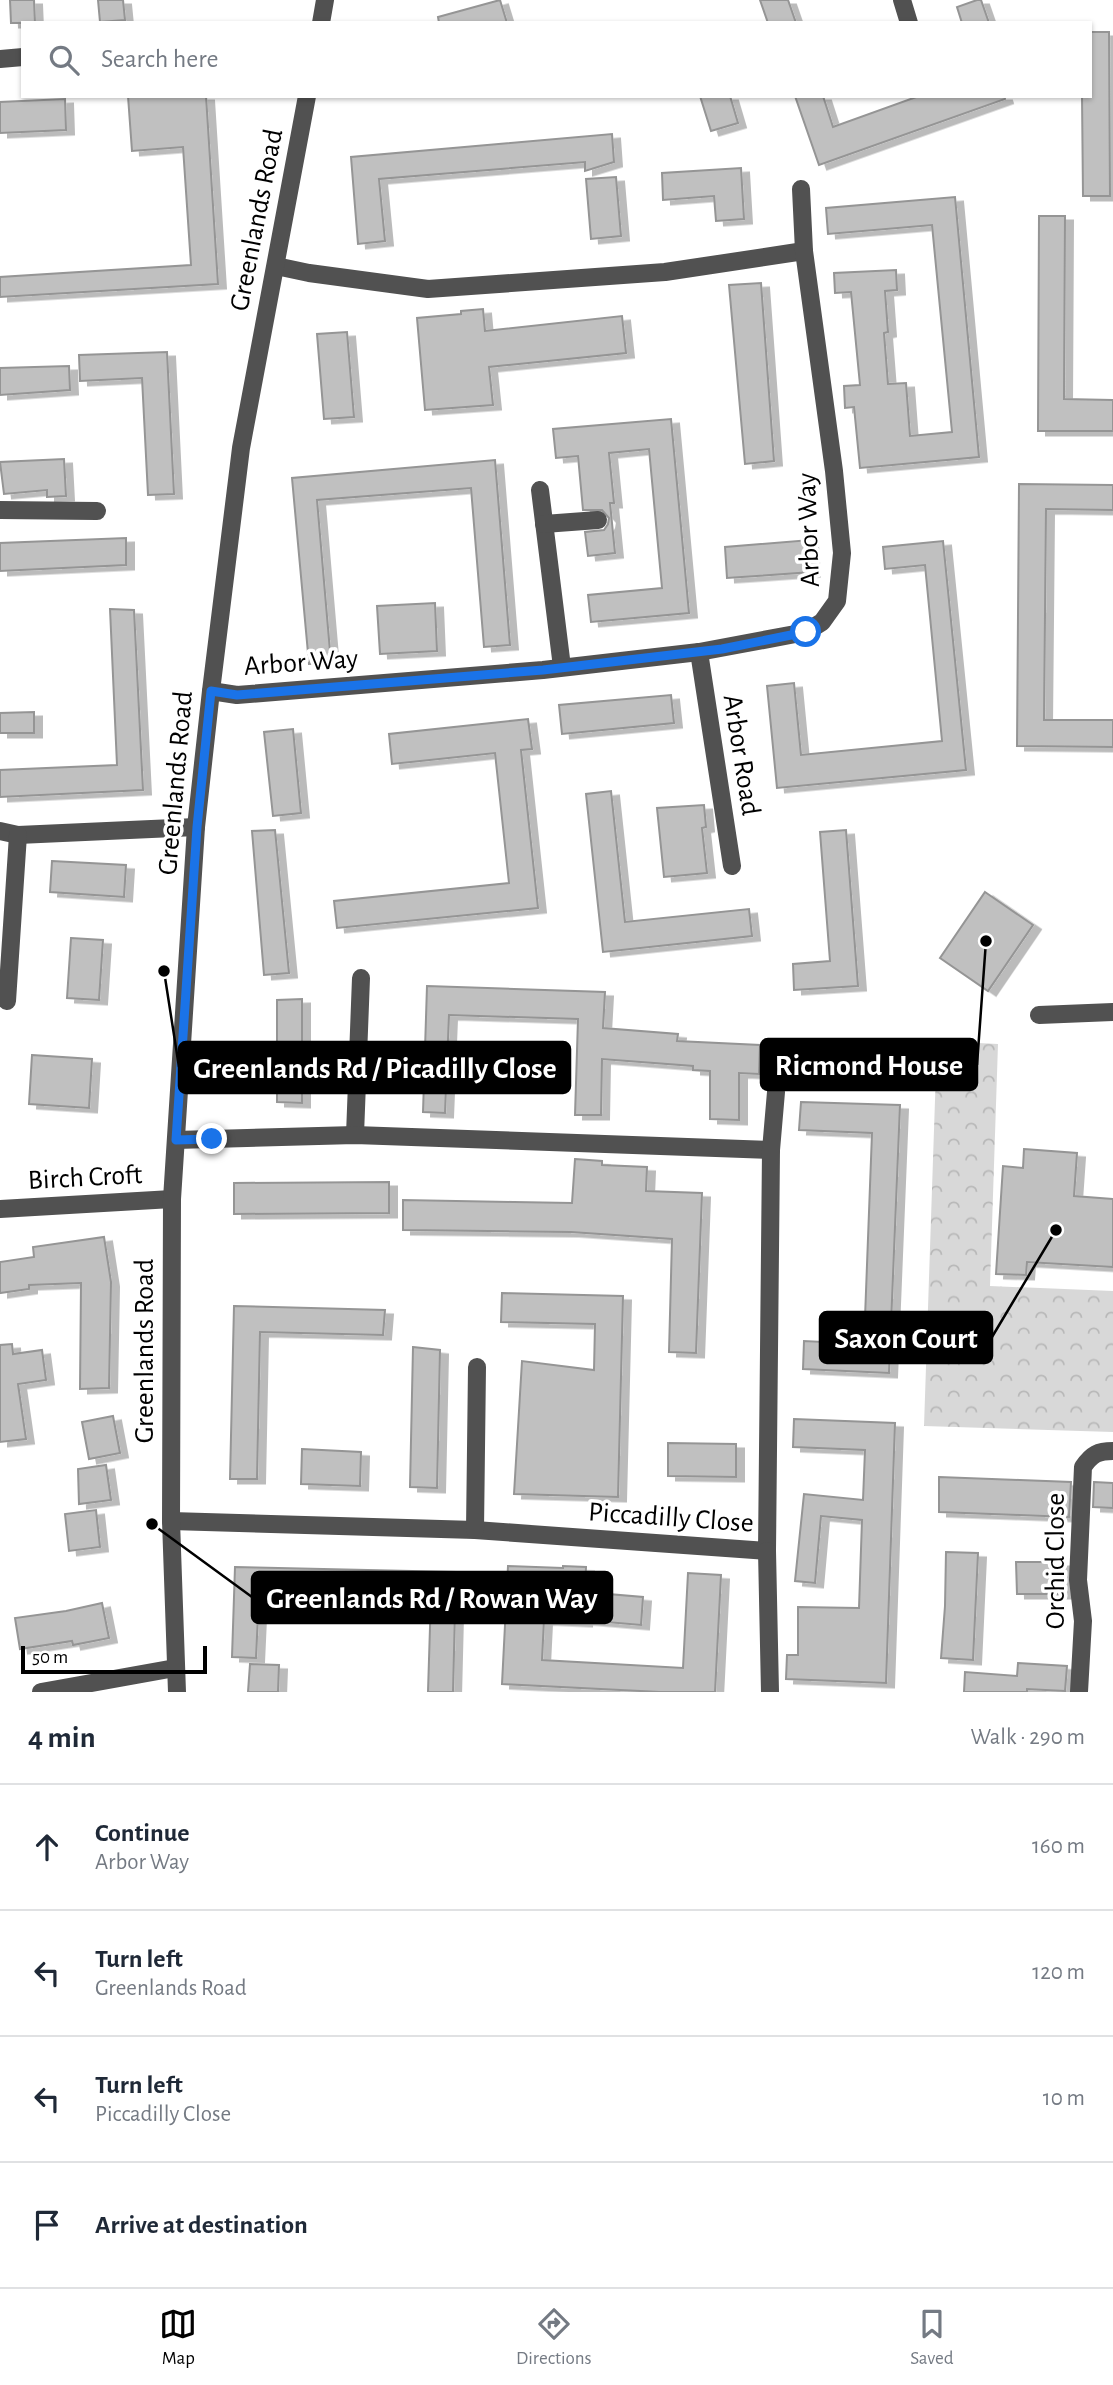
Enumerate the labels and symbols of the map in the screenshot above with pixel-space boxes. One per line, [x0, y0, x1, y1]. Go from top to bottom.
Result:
street label: Greenlands Road [226, 127, 288, 313]
street label: Arbor Way [793, 472, 825, 588]
route start [790, 616, 821, 647]
street label: Arbor Way [243, 645, 359, 681]
street label: Greenlands Road [154, 690, 198, 876]
street label: Arbor Road [718, 692, 764, 818]
callout: Ricmond House [761, 1039, 977, 1090]
callout: Greenlands Rd / Picadilly Close [179, 1042, 570, 1093]
text: Ricmond House [775, 1051, 963, 1081]
text: Greenlands Rd / Picadilly Close [193, 1054, 557, 1084]
route end [196, 1123, 227, 1154]
street label: Birch Croft [27, 1161, 143, 1195]
street label: Greenlands Road [131, 1259, 159, 1443]
callout: Saxon Court [820, 1312, 992, 1363]
text: Saxon Court [834, 1324, 978, 1354]
street label: Orchid Close [1042, 1493, 1070, 1629]
street label: Piccadilly Close [587, 1498, 755, 1538]
callout: Greenlands Rd / Rowan Way [252, 1572, 612, 1623]
text: Greenlands Rd / Rowan Way [266, 1584, 598, 1614]
scale bar [21, 1643, 206, 1675]

